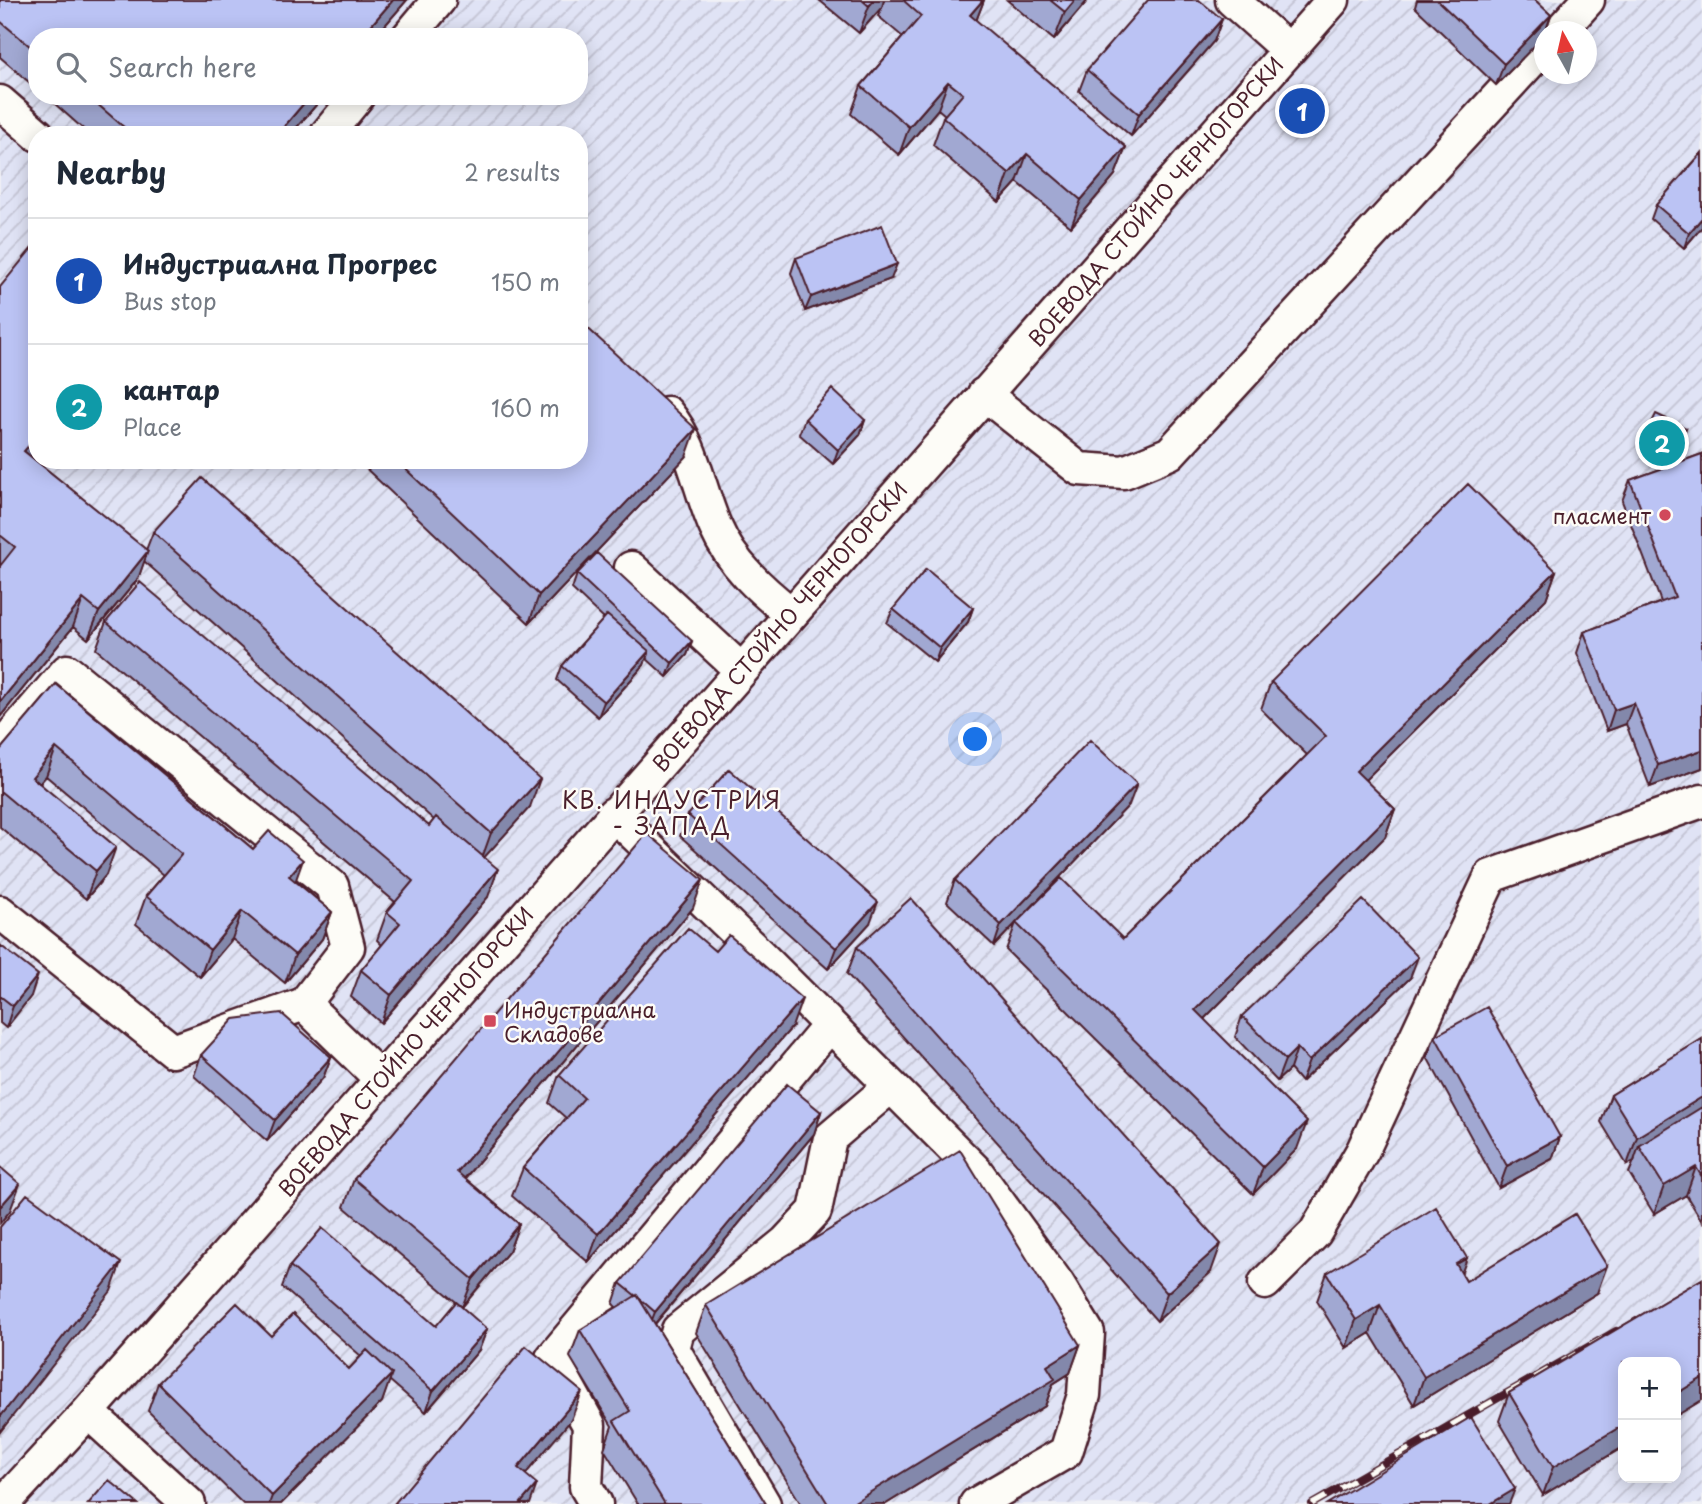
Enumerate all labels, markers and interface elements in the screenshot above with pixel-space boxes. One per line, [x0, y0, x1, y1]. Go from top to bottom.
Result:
north arrow [1534, 21, 1597, 84]
search box [28, 28, 588, 105]
text: Search here [108, 47, 257, 86]
icon: search [52, 48, 90, 86]
street label: ВОЕВОДА СТОЙНО ЧЕРНОГОРСКИ [1020, 49, 1290, 353]
pin: 1 [1279, 85, 1325, 137]
text: Nearby [56, 149, 166, 194]
text: 2 results [464, 154, 560, 189]
text: Индустриална Прогрес [123, 244, 437, 283]
text: 1 [74, 264, 85, 299]
text: 150 m [491, 264, 560, 299]
text: Bus stop [123, 283, 217, 318]
text: кантар [123, 370, 220, 409]
text: 2 [71, 390, 87, 425]
text: 160 m [491, 390, 560, 425]
text: Place [123, 409, 182, 444]
pin: 2 [1639, 417, 1685, 469]
street label: ВОЕВОДА СТОЙНО ЧЕРНОГОРСКИ [644, 474, 914, 778]
place label: пласмент [1553, 499, 1652, 531]
marker: пласмент [1657, 507, 1673, 523]
your location [958, 722, 992, 756]
district label: КВ. ИНДУСТРИЯ - ЗАПАД [562, 782, 782, 843]
street label: ВОЕВОДА СТОЙНО ЧЕРНОГОРСКИ [270, 899, 540, 1203]
place label: Индустриална Складове [504, 993, 656, 1049]
marker: Индустриална Складове [482, 1013, 498, 1029]
map controls [1618, 1357, 1681, 1483]
button: + [1618, 1357, 1681, 1420]
button: − [1618, 1420, 1681, 1483]

